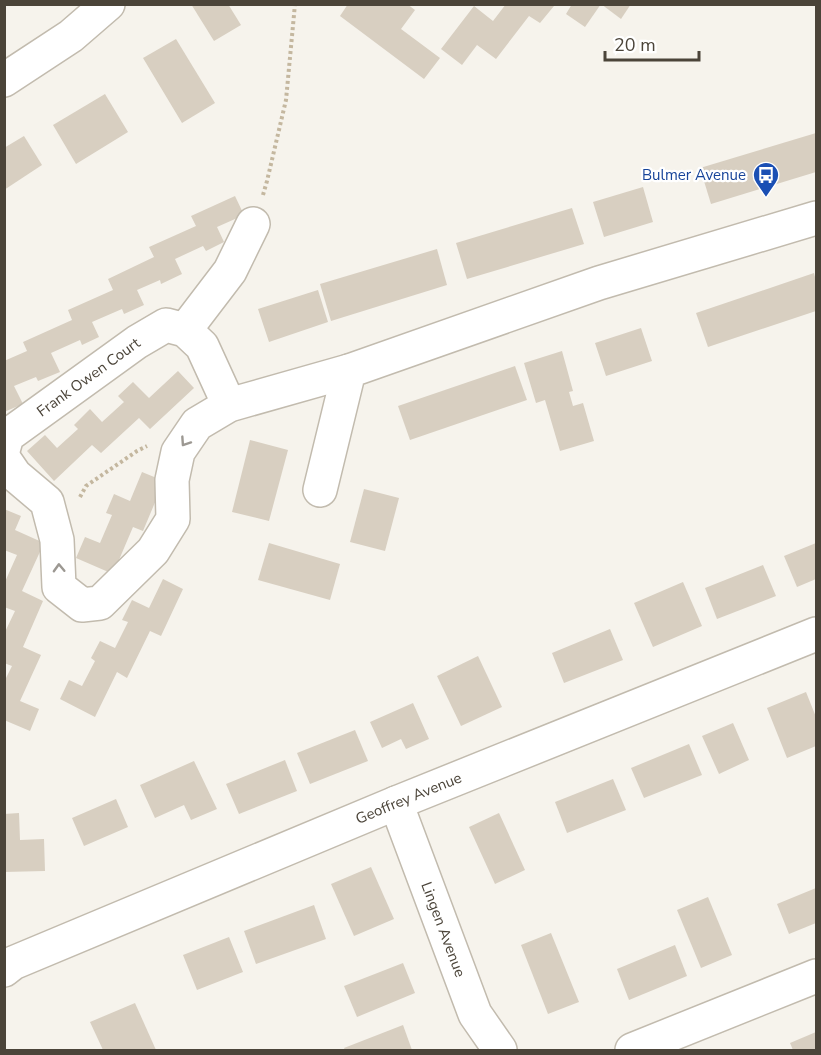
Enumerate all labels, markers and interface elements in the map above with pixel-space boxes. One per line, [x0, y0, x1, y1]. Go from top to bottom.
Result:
scale bar [605, 24, 700, 62]
text: 20 m [614, 33, 656, 57]
bus stop icon: Bulmer Avenue [751, 160, 781, 198]
place label: Bulmer Avenue [642, 165, 746, 185]
street label: Frank Owen Court [33, 332, 145, 421]
one-way arrow [181, 436, 192, 447]
one-way arrow [52, 564, 65, 573]
street label: Geoffrey Avenue [353, 768, 465, 829]
street label: Lingen Avenue [416, 879, 470, 980]

